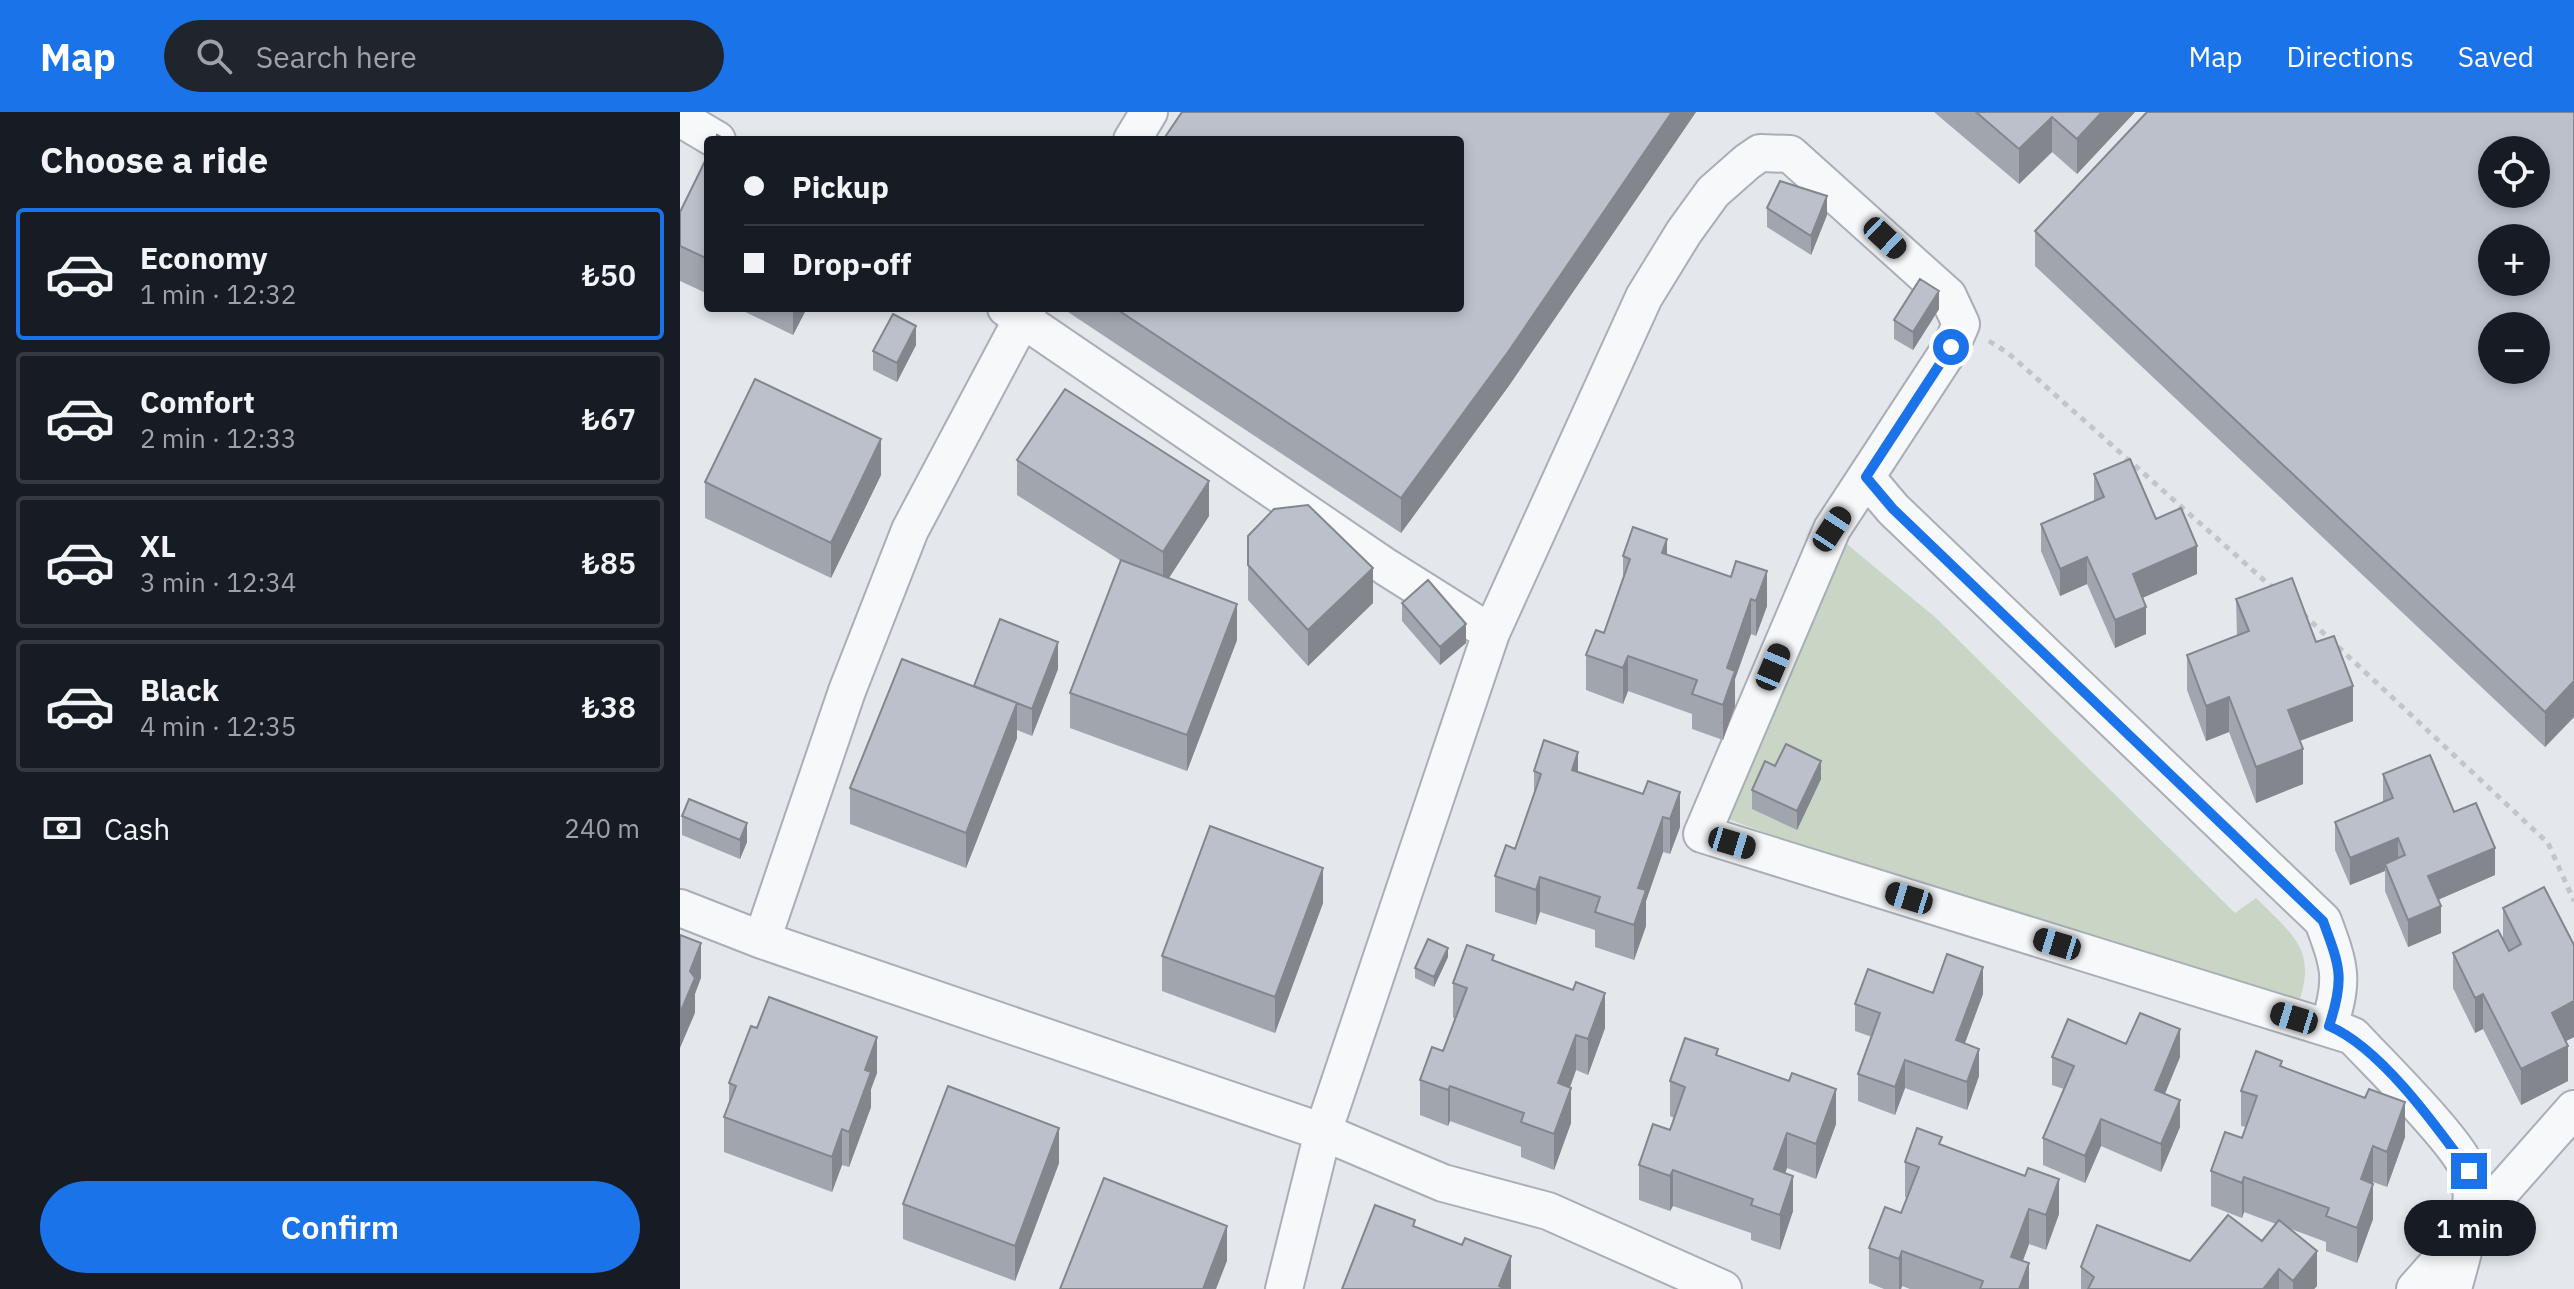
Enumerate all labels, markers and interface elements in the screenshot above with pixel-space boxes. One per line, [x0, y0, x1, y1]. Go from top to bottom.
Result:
search box [164, 20, 724, 92]
text: Map [40, 32, 116, 81]
icon: search [192, 34, 236, 78]
text: Search here [256, 37, 417, 76]
text: Map [2188, 38, 2242, 75]
text: Directions [2286, 38, 2414, 75]
text: Saved [2458, 38, 2534, 75]
text: Choose a ride [40, 136, 268, 183]
map controls [2478, 136, 2550, 384]
button: locate [2478, 136, 2550, 208]
text: Pickup [792, 167, 889, 206]
car [1859, 213, 1911, 263]
button: + [2478, 224, 2550, 296]
icon: car [44, 238, 116, 310]
text: Economy [140, 238, 268, 277]
text: Drop-off [792, 244, 911, 283]
text: ₺50 [582, 255, 636, 294]
text: 1 min · 12:32 [140, 277, 296, 311]
button: − [2478, 312, 2550, 384]
route start [1933, 329, 1969, 365]
icon: car [44, 382, 116, 454]
text: Comfort [140, 382, 255, 421]
text: ₺67 [582, 399, 636, 438]
text: 2 min · 12:33 [140, 421, 296, 455]
car [1809, 502, 1855, 556]
icon: car [44, 526, 116, 598]
text: XL [140, 526, 176, 565]
text: ₺85 [582, 543, 636, 582]
text: 3 min · 12:34 [140, 565, 296, 599]
car [1753, 640, 1793, 694]
icon: car [44, 670, 116, 742]
text: Black [140, 670, 219, 709]
text: ₺38 [582, 687, 636, 726]
text: 4 min · 12:35 [140, 709, 296, 743]
icon: cash [40, 806, 84, 850]
text: Cash [104, 809, 170, 848]
text: 240 m [564, 811, 640, 845]
car [1706, 825, 1758, 861]
car [1883, 880, 1935, 916]
car [2031, 926, 2083, 962]
car [2268, 1000, 2320, 1036]
route end [2451, 1153, 2487, 1189]
button: Confirm [40, 1181, 640, 1273]
callout: 1 min [2403, 1199, 2535, 1255]
text: 1 min [2436, 1211, 2504, 1245]

